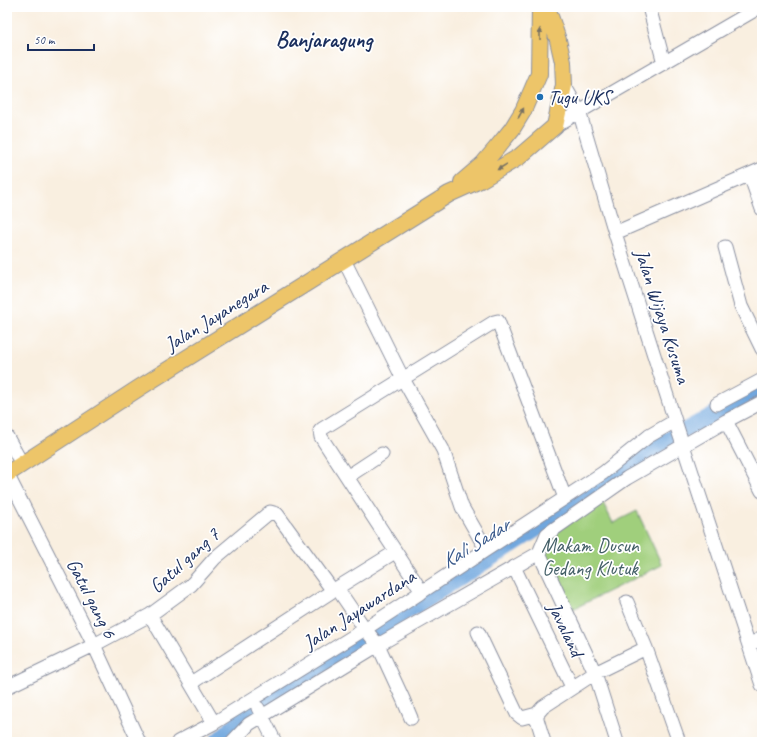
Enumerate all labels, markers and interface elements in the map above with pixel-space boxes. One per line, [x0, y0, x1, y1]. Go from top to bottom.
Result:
scale bar [28, 26, 94, 52]
district label: Banjaragung [276, 26, 374, 54]
one-way arrow [537, 27, 543, 40]
text: 50 m [34, 32, 56, 48]
place label: Tugu UKS [548, 85, 614, 110]
marker: Tugu UKS [535, 92, 545, 102]
one-way arrow [518, 107, 525, 119]
one-way arrow [496, 163, 508, 170]
street label: Jalan Wijaya Kusuma [629, 245, 697, 388]
street label: Jalan Jayanegara [159, 273, 273, 357]
water label: Kali Sadar [436, 510, 517, 574]
street label: Gatul gang 7 [144, 522, 225, 598]
park label: Makam Dusun Gedang Klutuk [541, 533, 640, 581]
street label: Gatul gang 6 [61, 554, 123, 643]
street label: Jalan Jayawardana [298, 563, 421, 656]
street label: Javaland [541, 597, 591, 663]

